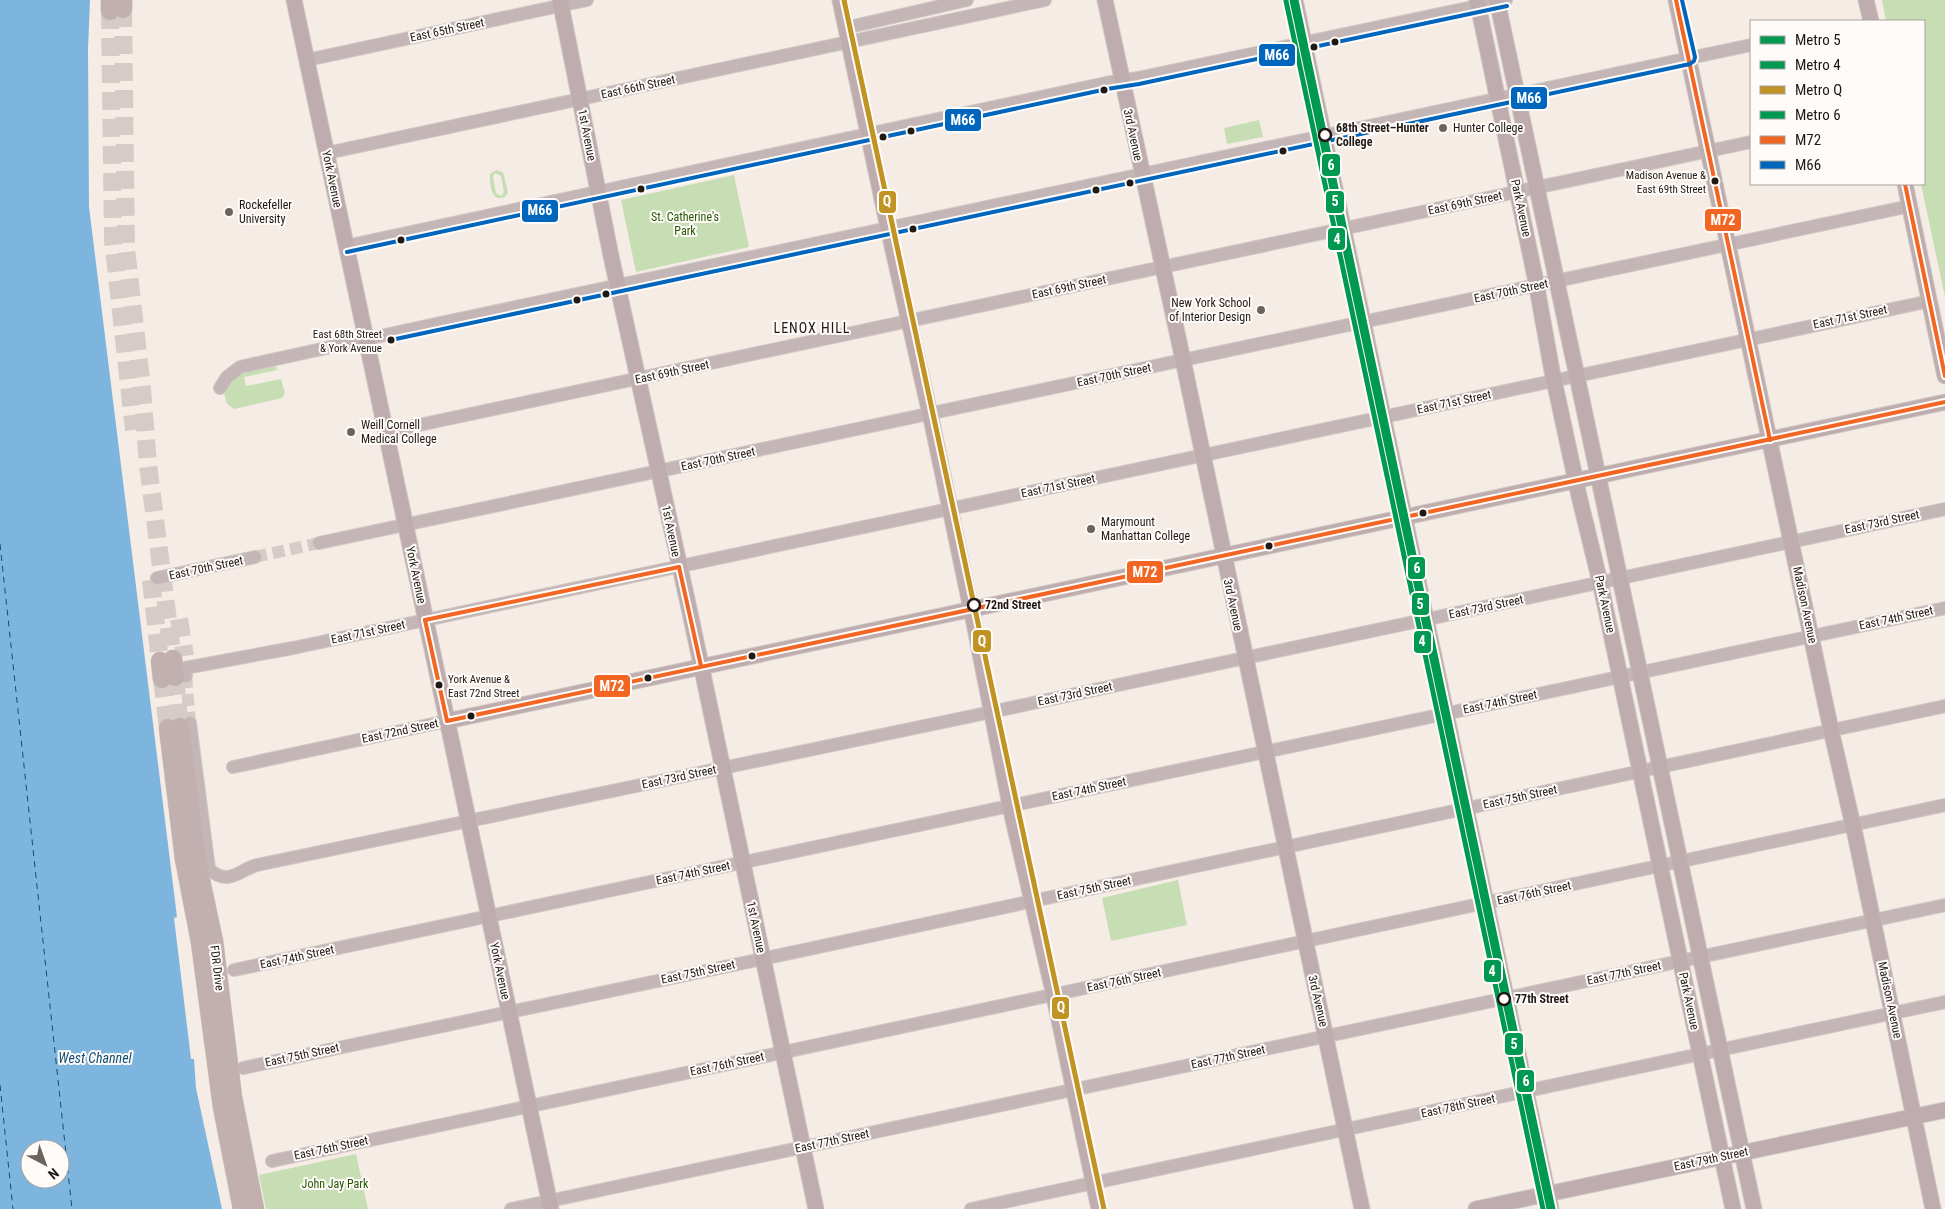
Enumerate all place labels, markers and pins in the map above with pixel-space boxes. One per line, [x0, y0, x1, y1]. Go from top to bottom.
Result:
unlabelled marker [1330, 37, 1340, 47]
unlabelled marker [1309, 42, 1319, 52]
unlabelled marker [1099, 85, 1109, 95]
place label: 68th Street–Hunter College [1336, 121, 1429, 149]
place label: Hunter College [1453, 121, 1524, 135]
marker: Hunter College [1437, 122, 1449, 134]
unlabelled marker [906, 126, 916, 136]
marker: 68th Street–Hunter College [1318, 128, 1332, 142]
unlabelled marker [878, 132, 888, 142]
unlabelled marker [1278, 146, 1288, 156]
place label: Madison Avenue & East 69th Street [1626, 169, 1706, 196]
marker: Madison Avenue & East 69th Street [1710, 176, 1720, 186]
unlabelled marker [1125, 178, 1135, 188]
unlabelled marker [636, 184, 646, 194]
unlabelled marker [1091, 185, 1101, 195]
place label: Rockefeller University [239, 198, 292, 226]
marker: Rockefeller University [223, 206, 235, 218]
unlabelled marker [908, 224, 918, 234]
unlabelled marker [396, 235, 406, 245]
unlabelled marker [601, 289, 611, 299]
unlabelled marker [572, 295, 582, 305]
place label: New York School of Interior Design [1169, 296, 1251, 324]
marker: New York School of Interior Design [1255, 304, 1267, 316]
place label: East 68th Street & York Avenue [313, 328, 382, 355]
marker: East 68th Street & York Avenue [386, 335, 396, 345]
place label: Weill Cornell Medical College [361, 418, 437, 446]
marker: Weill Cornell Medical College [345, 426, 357, 438]
unlabelled marker [1418, 508, 1428, 518]
place label: Marymount Manhattan College [1101, 515, 1190, 543]
marker: Marymount Manhattan College [1085, 523, 1097, 535]
unlabelled marker [1264, 541, 1274, 551]
marker: 72nd Street [967, 598, 981, 612]
place label: 72nd Street [985, 598, 1041, 612]
unlabelled marker [747, 651, 757, 661]
place label: York Avenue & East 72nd Street [448, 673, 519, 700]
unlabelled marker [643, 673, 653, 683]
marker: York Avenue & East 72nd Street [434, 680, 444, 690]
unlabelled marker [466, 711, 476, 721]
marker: 77th Street [1497, 992, 1511, 1006]
place label: 77th Street [1515, 992, 1569, 1006]

